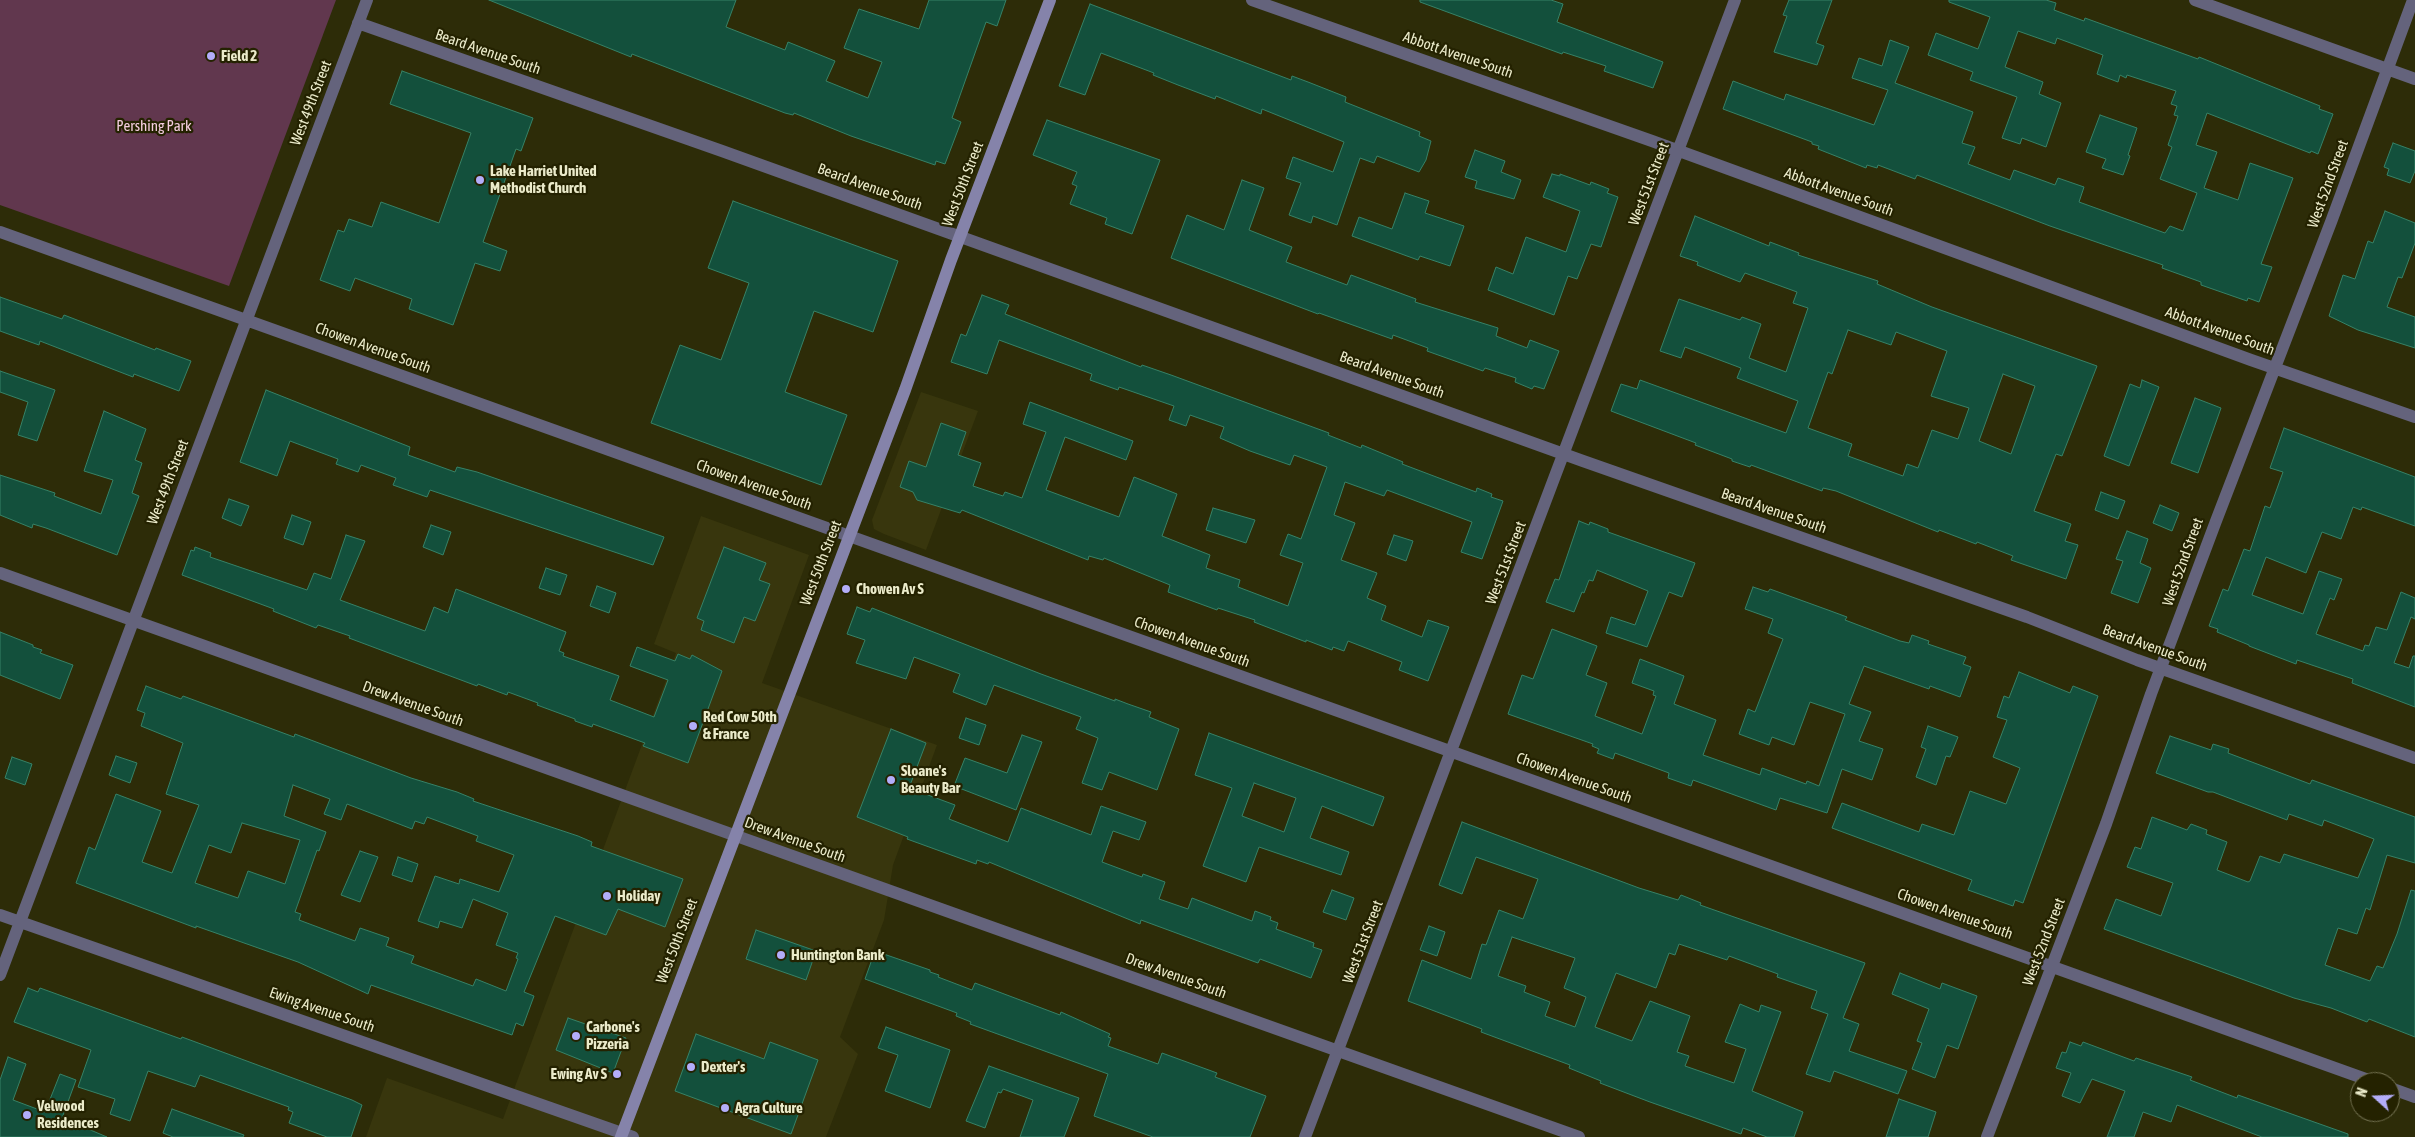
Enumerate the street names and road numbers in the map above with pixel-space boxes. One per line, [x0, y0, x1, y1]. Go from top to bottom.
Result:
street label: Beard Avenue South [433, 26, 543, 78]
street label: Abbott Avenue South [1401, 28, 1515, 82]
street label: West 49th Street [287, 58, 335, 148]
street label: West 52nd Street [2304, 138, 2352, 230]
street label: West 50th Street [939, 139, 987, 229]
street label: West 51st Street [1625, 140, 1673, 228]
street label: Beard Avenue South [815, 160, 925, 214]
street label: Abbott Avenue South [1782, 164, 1896, 220]
street label: Abbott Avenue South [2163, 303, 2277, 359]
street label: Chowen Avenue South [313, 319, 433, 377]
street label: Beard Avenue South [1337, 348, 1447, 402]
street label: West 49th Street [144, 437, 192, 527]
street label: Chowen Avenue South [694, 456, 814, 514]
street label: Beard Avenue South [1719, 485, 1829, 537]
street label: West 52nd Street [2159, 516, 2207, 608]
street label: West 50th Street [797, 518, 845, 608]
street label: West 51st Street [1482, 519, 1530, 607]
street label: Chowen Avenue South [1132, 613, 1252, 671]
street label: Beard Avenue South [2100, 621, 2210, 675]
street label: Drew Avenue South [360, 677, 466, 731]
street label: Chowen Avenue South [1514, 749, 1634, 807]
street label: Drew Avenue South [742, 813, 848, 867]
street label: Chowen Avenue South [1895, 885, 2015, 943]
street label: West 50th Street [653, 896, 701, 986]
street label: West 52nd Street [2019, 896, 2069, 988]
street label: West 51st Street [1339, 898, 1387, 986]
street label: Drew Avenue South [1123, 949, 1229, 1003]
street label: Ewing Avenue South [267, 984, 377, 1036]

